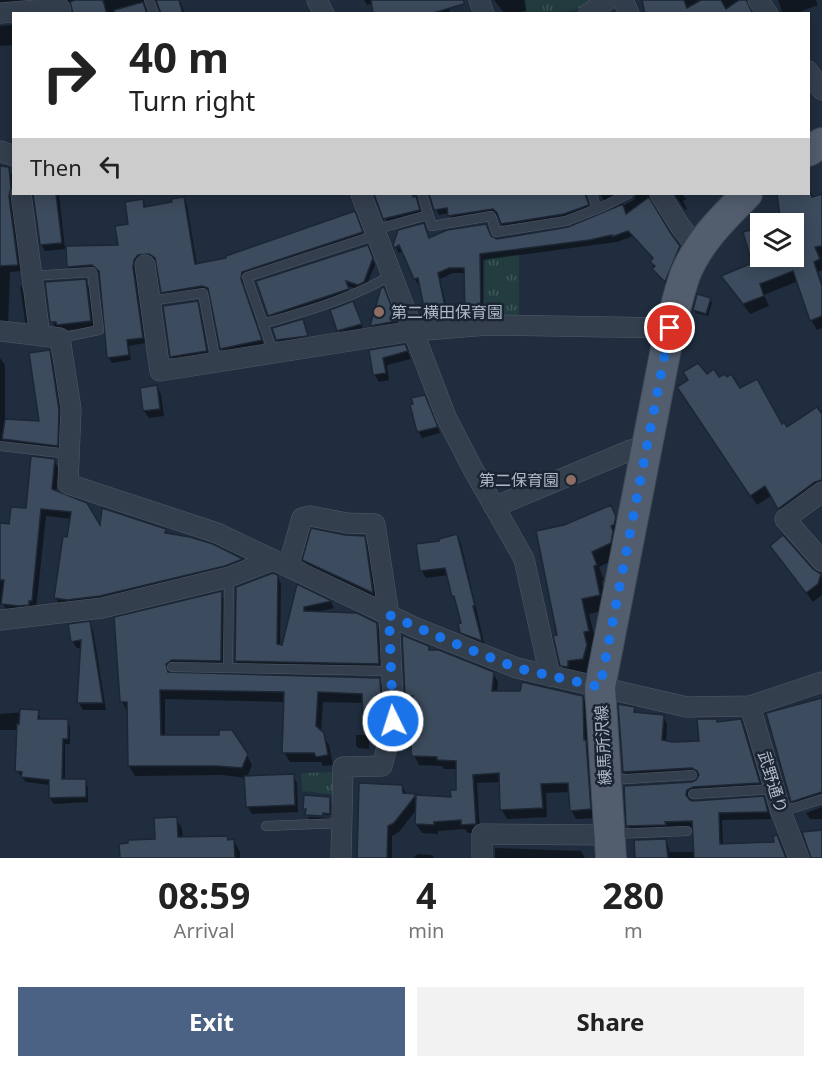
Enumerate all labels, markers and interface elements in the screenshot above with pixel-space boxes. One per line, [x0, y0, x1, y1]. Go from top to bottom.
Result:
text: 40 m [129, 28, 229, 85]
icon: right [30, 36, 108, 114]
text: Turn right [129, 82, 255, 119]
icon: left [94, 150, 127, 183]
text: Then [30, 152, 82, 182]
map controls [750, 213, 804, 267]
button: layers [750, 213, 804, 267]
place label: 第二横田保育園 [391, 301, 503, 323]
pin [644, 302, 695, 353]
marker: 第二横田保育園 [372, 305, 386, 319]
icon: arrive [653, 311, 686, 344]
place label: 第二保育園 [479, 469, 559, 491]
marker: 第二保育園 [564, 473, 578, 487]
position arrow [361, 689, 425, 753]
street label: 練馬所沢線 [590, 704, 616, 786]
street label: 武野通り [753, 748, 793, 816]
text: 08:59 [158, 871, 250, 920]
text: 4 [416, 871, 437, 920]
text: 280 [602, 871, 664, 920]
text: Arrival [174, 917, 235, 944]
text: min [408, 917, 444, 944]
text: m [624, 917, 643, 944]
button: Exit [18, 987, 405, 1056]
button: Share [417, 987, 804, 1056]

